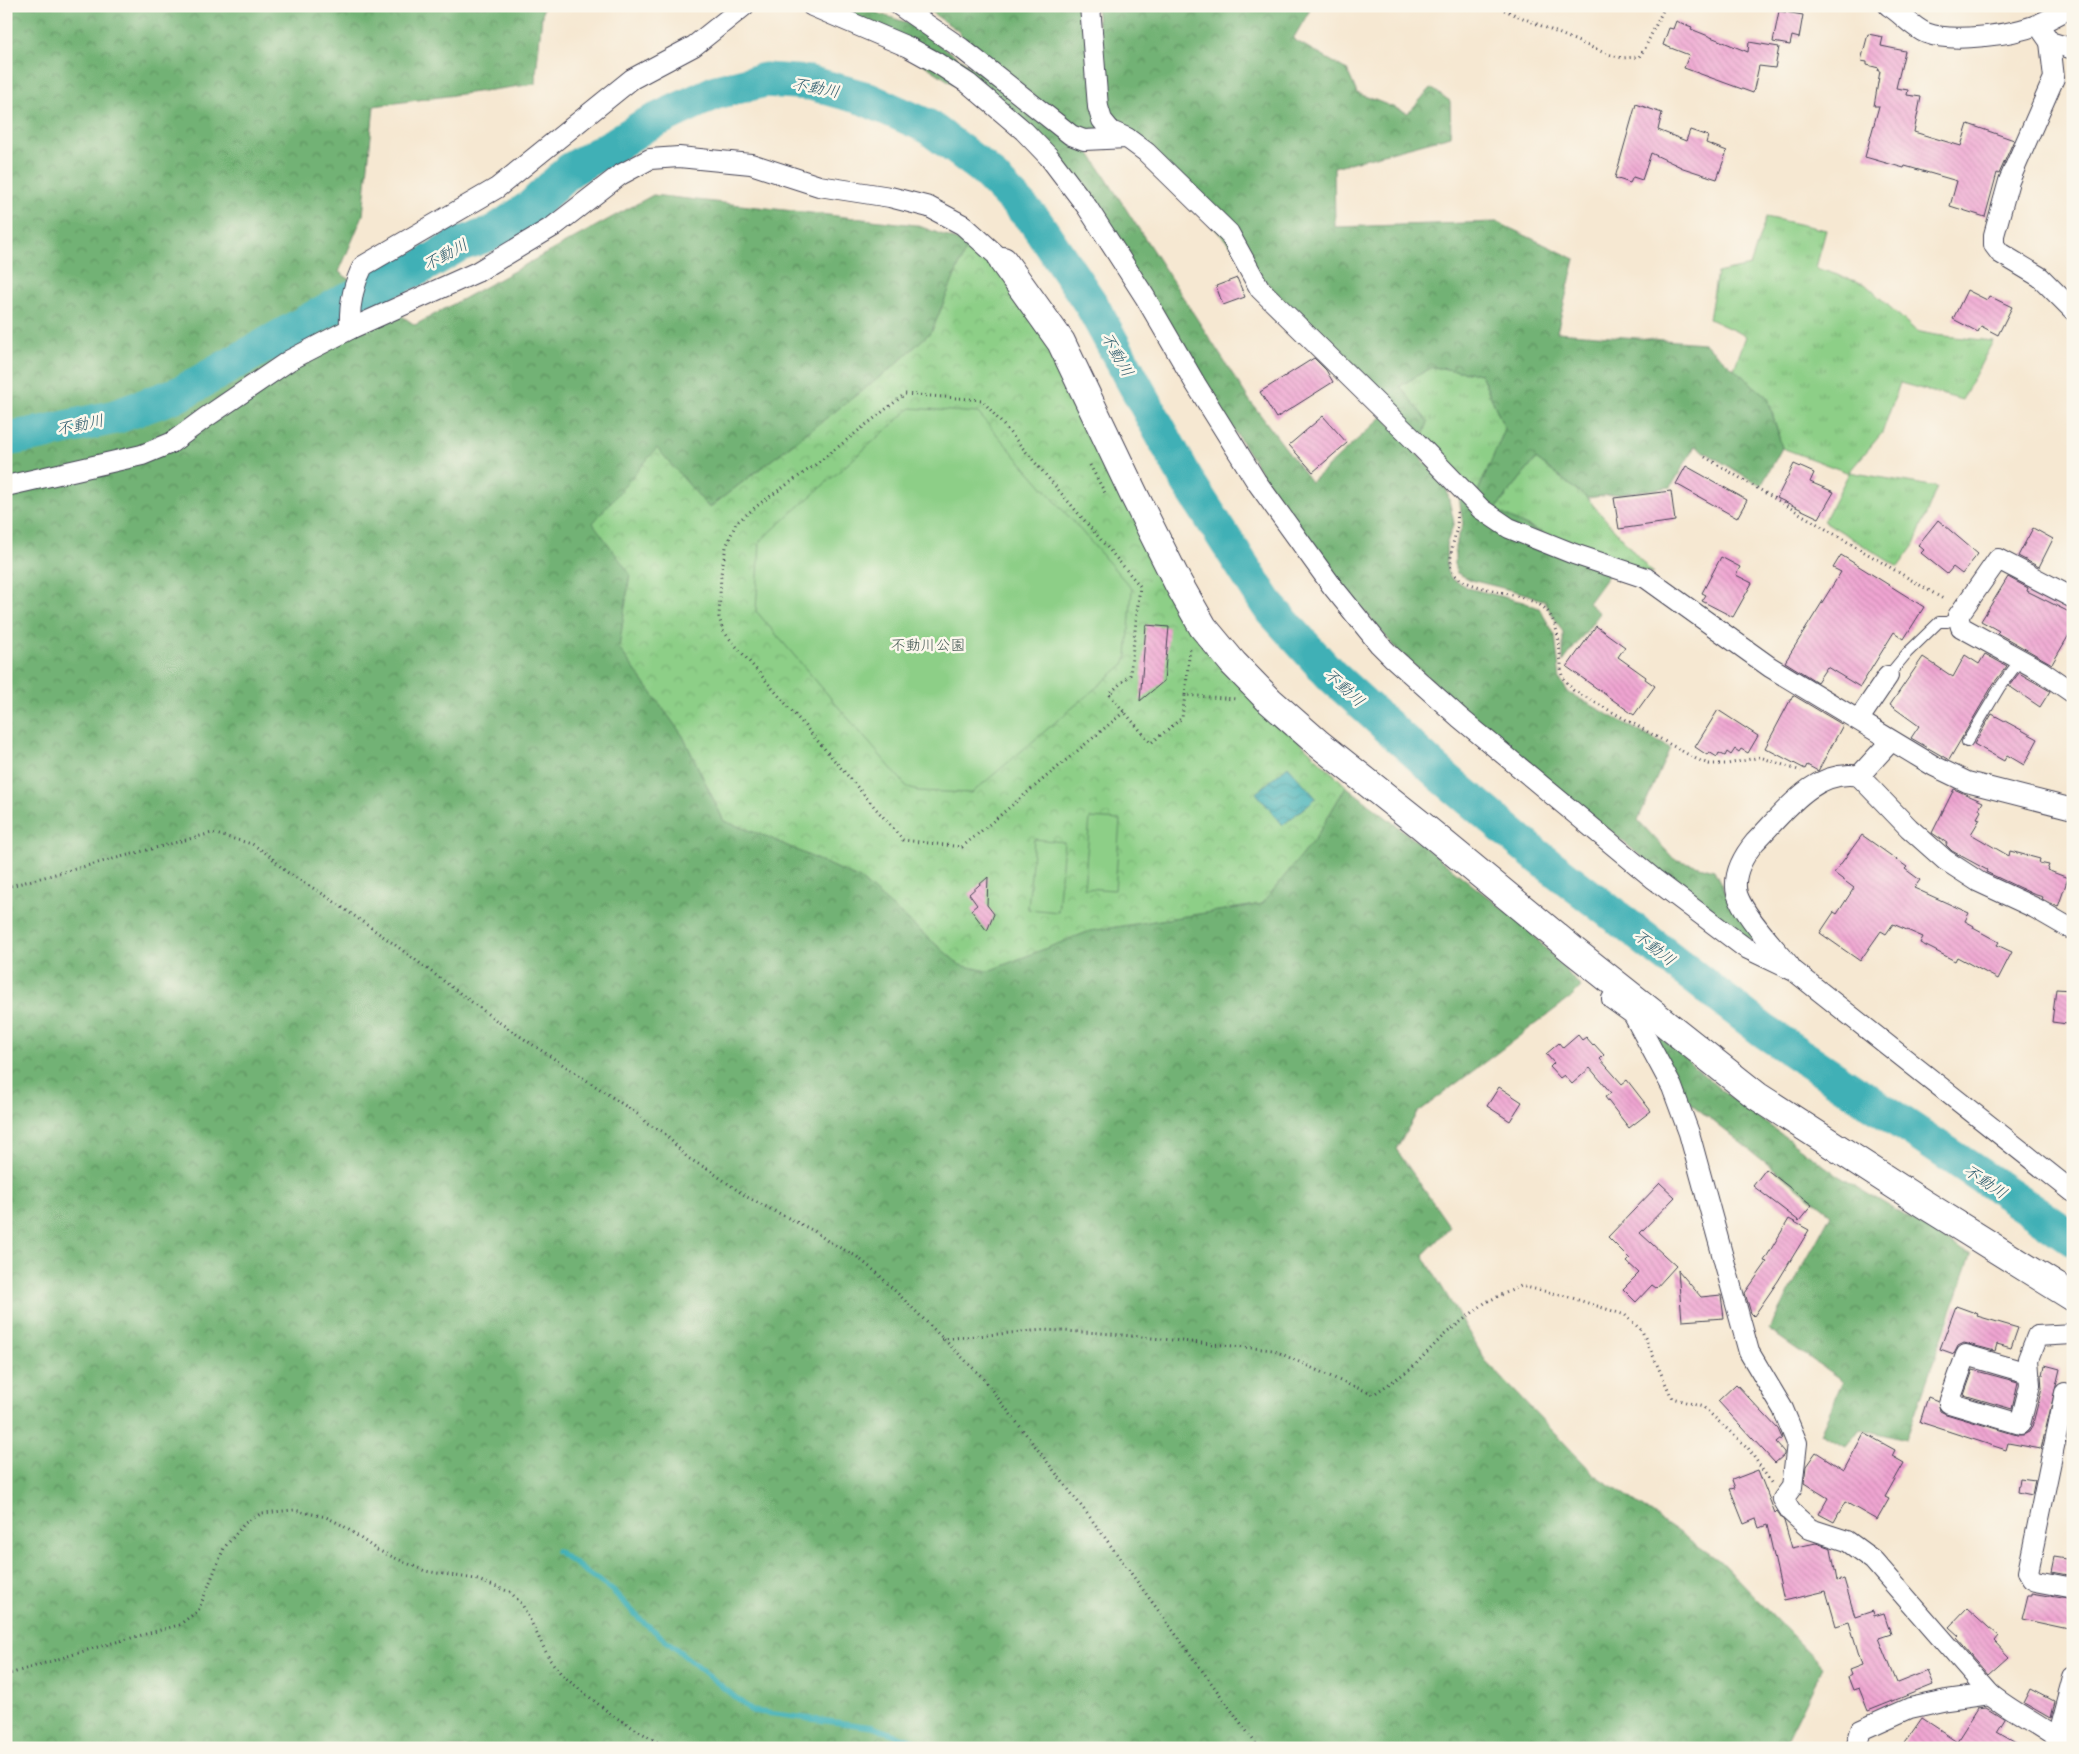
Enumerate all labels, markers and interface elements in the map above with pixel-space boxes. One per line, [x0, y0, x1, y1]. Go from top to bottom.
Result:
water label: 不動川 [790, 75, 841, 102]
water label: 不動川 [420, 236, 471, 275]
water label: 不動川 [1097, 329, 1137, 380]
water label: 不動川 [55, 412, 106, 439]
park label: 不動川公園 [890, 636, 966, 655]
water label: 不動川 [1320, 665, 1368, 711]
water label: 不動川 [1629, 926, 1679, 970]
water label: 不動川 [1960, 1161, 2010, 1204]

